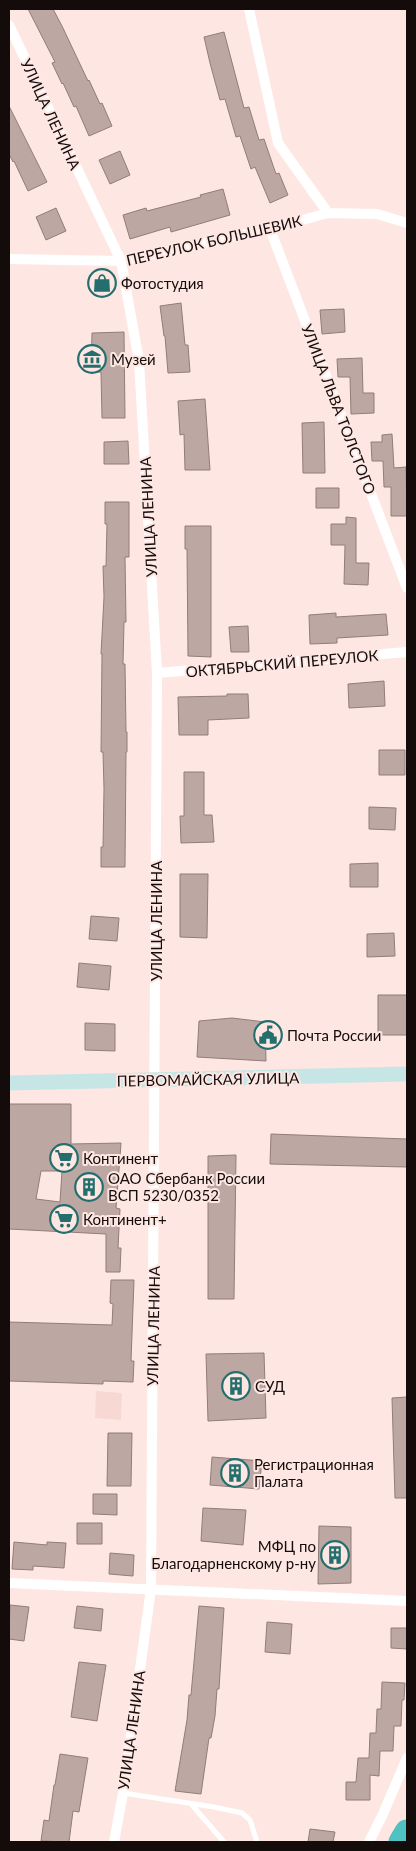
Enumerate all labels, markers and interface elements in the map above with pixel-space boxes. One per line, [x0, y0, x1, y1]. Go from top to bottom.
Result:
street label: УЛИЦА ЛЕНИНА [17, 56, 85, 173]
street label: ПЕРЕУЛОК БОЛЬШЕВИК [124, 211, 304, 269]
shop icon: Фотостудия [87, 268, 117, 298]
place label: Фотостудия [121, 274, 204, 292]
street label: УЛИЦА ЛЬВА ТОЛСТОГО [298, 321, 380, 497]
museum icon: Музей [77, 344, 107, 374]
place label: Музей [111, 350, 156, 368]
street label: УЛИЦА ЛЕНИНА [136, 455, 160, 578]
street label: ОКТЯБРЬСКИЙ ПЕРЕУЛОК [185, 646, 379, 680]
street label: УЛИЦА ЛЕНИНА [147, 860, 165, 981]
public building icon: Почта России [253, 1020, 283, 1050]
place label: Почта России [287, 1026, 381, 1044]
street label: ПЕРВОМАЙСКАЯ УЛИЦА [117, 1068, 300, 1090]
supermarket icon: Континент [49, 1143, 79, 1173]
place label: Континент [83, 1149, 158, 1167]
place label: ОАО Сбербанк России ВСП 5230/0352 [108, 1169, 265, 1204]
building icon: ОАО Сбербанк России ВСП 5230/0352 [74, 1172, 104, 1202]
supermarket icon: Континент+ [49, 1204, 79, 1234]
place label: Континент+ [83, 1210, 167, 1228]
street label: УЛИЦА ЛЕНИНА [143, 1265, 163, 1386]
building icon: СУД [221, 1371, 251, 1401]
place label: СУД [255, 1377, 285, 1395]
place label: Регистрационная Палата [254, 1455, 374, 1490]
building icon: Регистрационная Палата [220, 1458, 250, 1488]
place label: МФЦ по Благодарненскому р-ну [151, 1537, 316, 1572]
building icon: МФЦ по Благодарненскому р-ну [320, 1540, 350, 1570]
street label: УЛИЦА ЛЕНИНА [114, 1668, 148, 1791]

